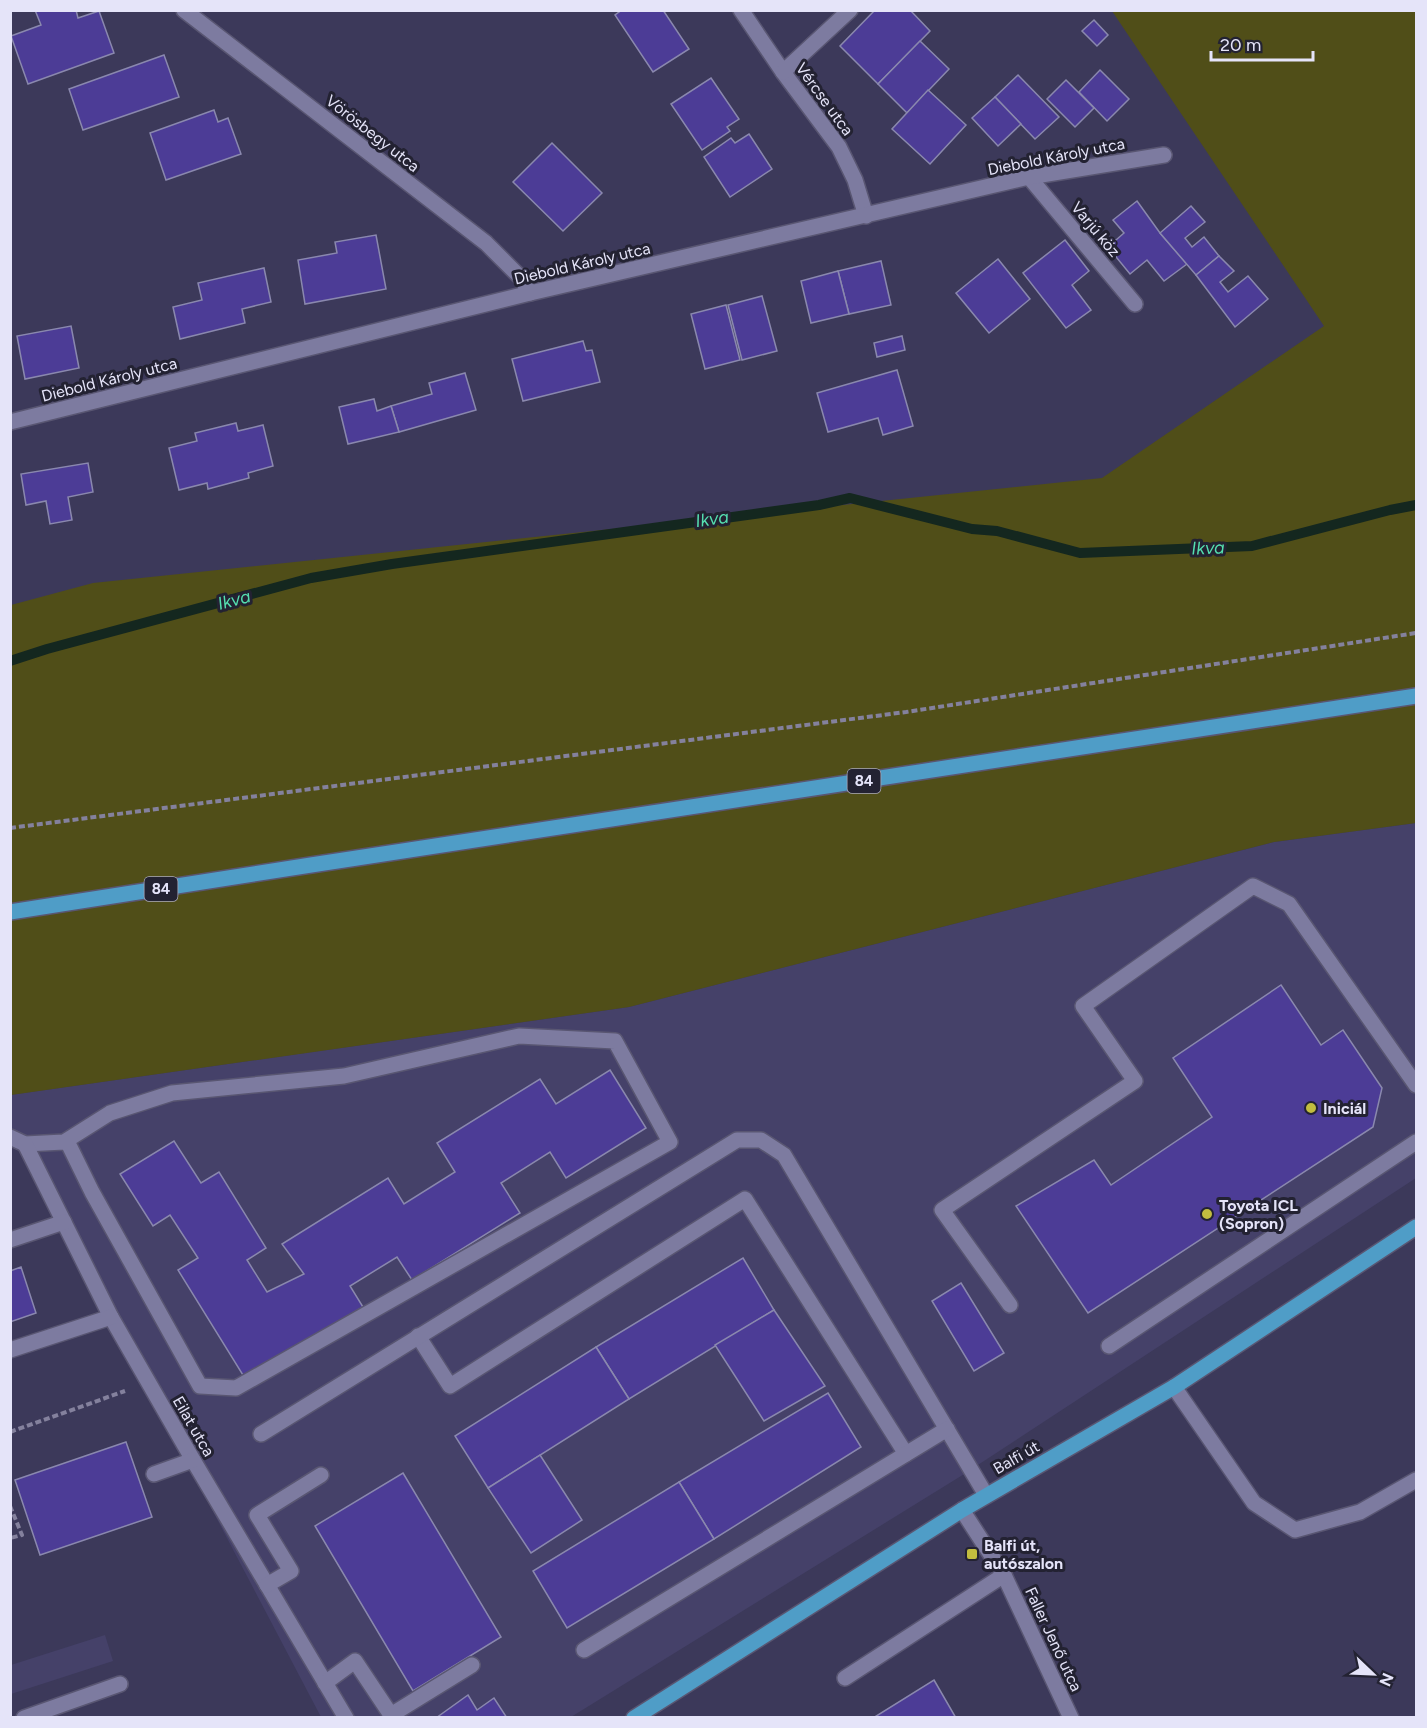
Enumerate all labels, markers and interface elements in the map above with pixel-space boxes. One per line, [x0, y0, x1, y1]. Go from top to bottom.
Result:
scale bar [1211, 24, 1313, 62]
text: 20 m [1220, 34, 1261, 56]
street label: Vércse utca [792, 59, 857, 139]
street label: Vörösbegy utca [322, 91, 423, 176]
street label: Diebold Károly utca [986, 134, 1126, 179]
street label: Varjú köz [1067, 198, 1124, 261]
street label: Diebold Károly utca [512, 239, 652, 288]
street label: Diebold Károly utca [39, 353, 179, 406]
water label: Ikva [694, 506, 730, 532]
water label: Ikva [1191, 536, 1225, 560]
water label: Ikva [215, 585, 253, 615]
road number: 84 [848, 769, 880, 793]
road number: 84 [144, 877, 178, 901]
place label: Iniciál [1323, 1099, 1366, 1118]
marker: Iniciál [1304, 1101, 1318, 1115]
place label: Toyota ICL (Sopron) [1219, 1196, 1298, 1233]
marker: Toyota ICL (Sopron) [1200, 1207, 1214, 1221]
street label: Eilat utca [169, 1393, 218, 1460]
street label: Balfi út [990, 1437, 1043, 1478]
place label: Balfi út, autószalon [984, 1536, 1063, 1573]
marker: Balfi út, autószalon [965, 1547, 979, 1561]
street label: Faller Jenő utca [1021, 1584, 1086, 1694]
north arrow [1343, 1644, 1403, 1704]
text: N [1375, 1670, 1398, 1689]

